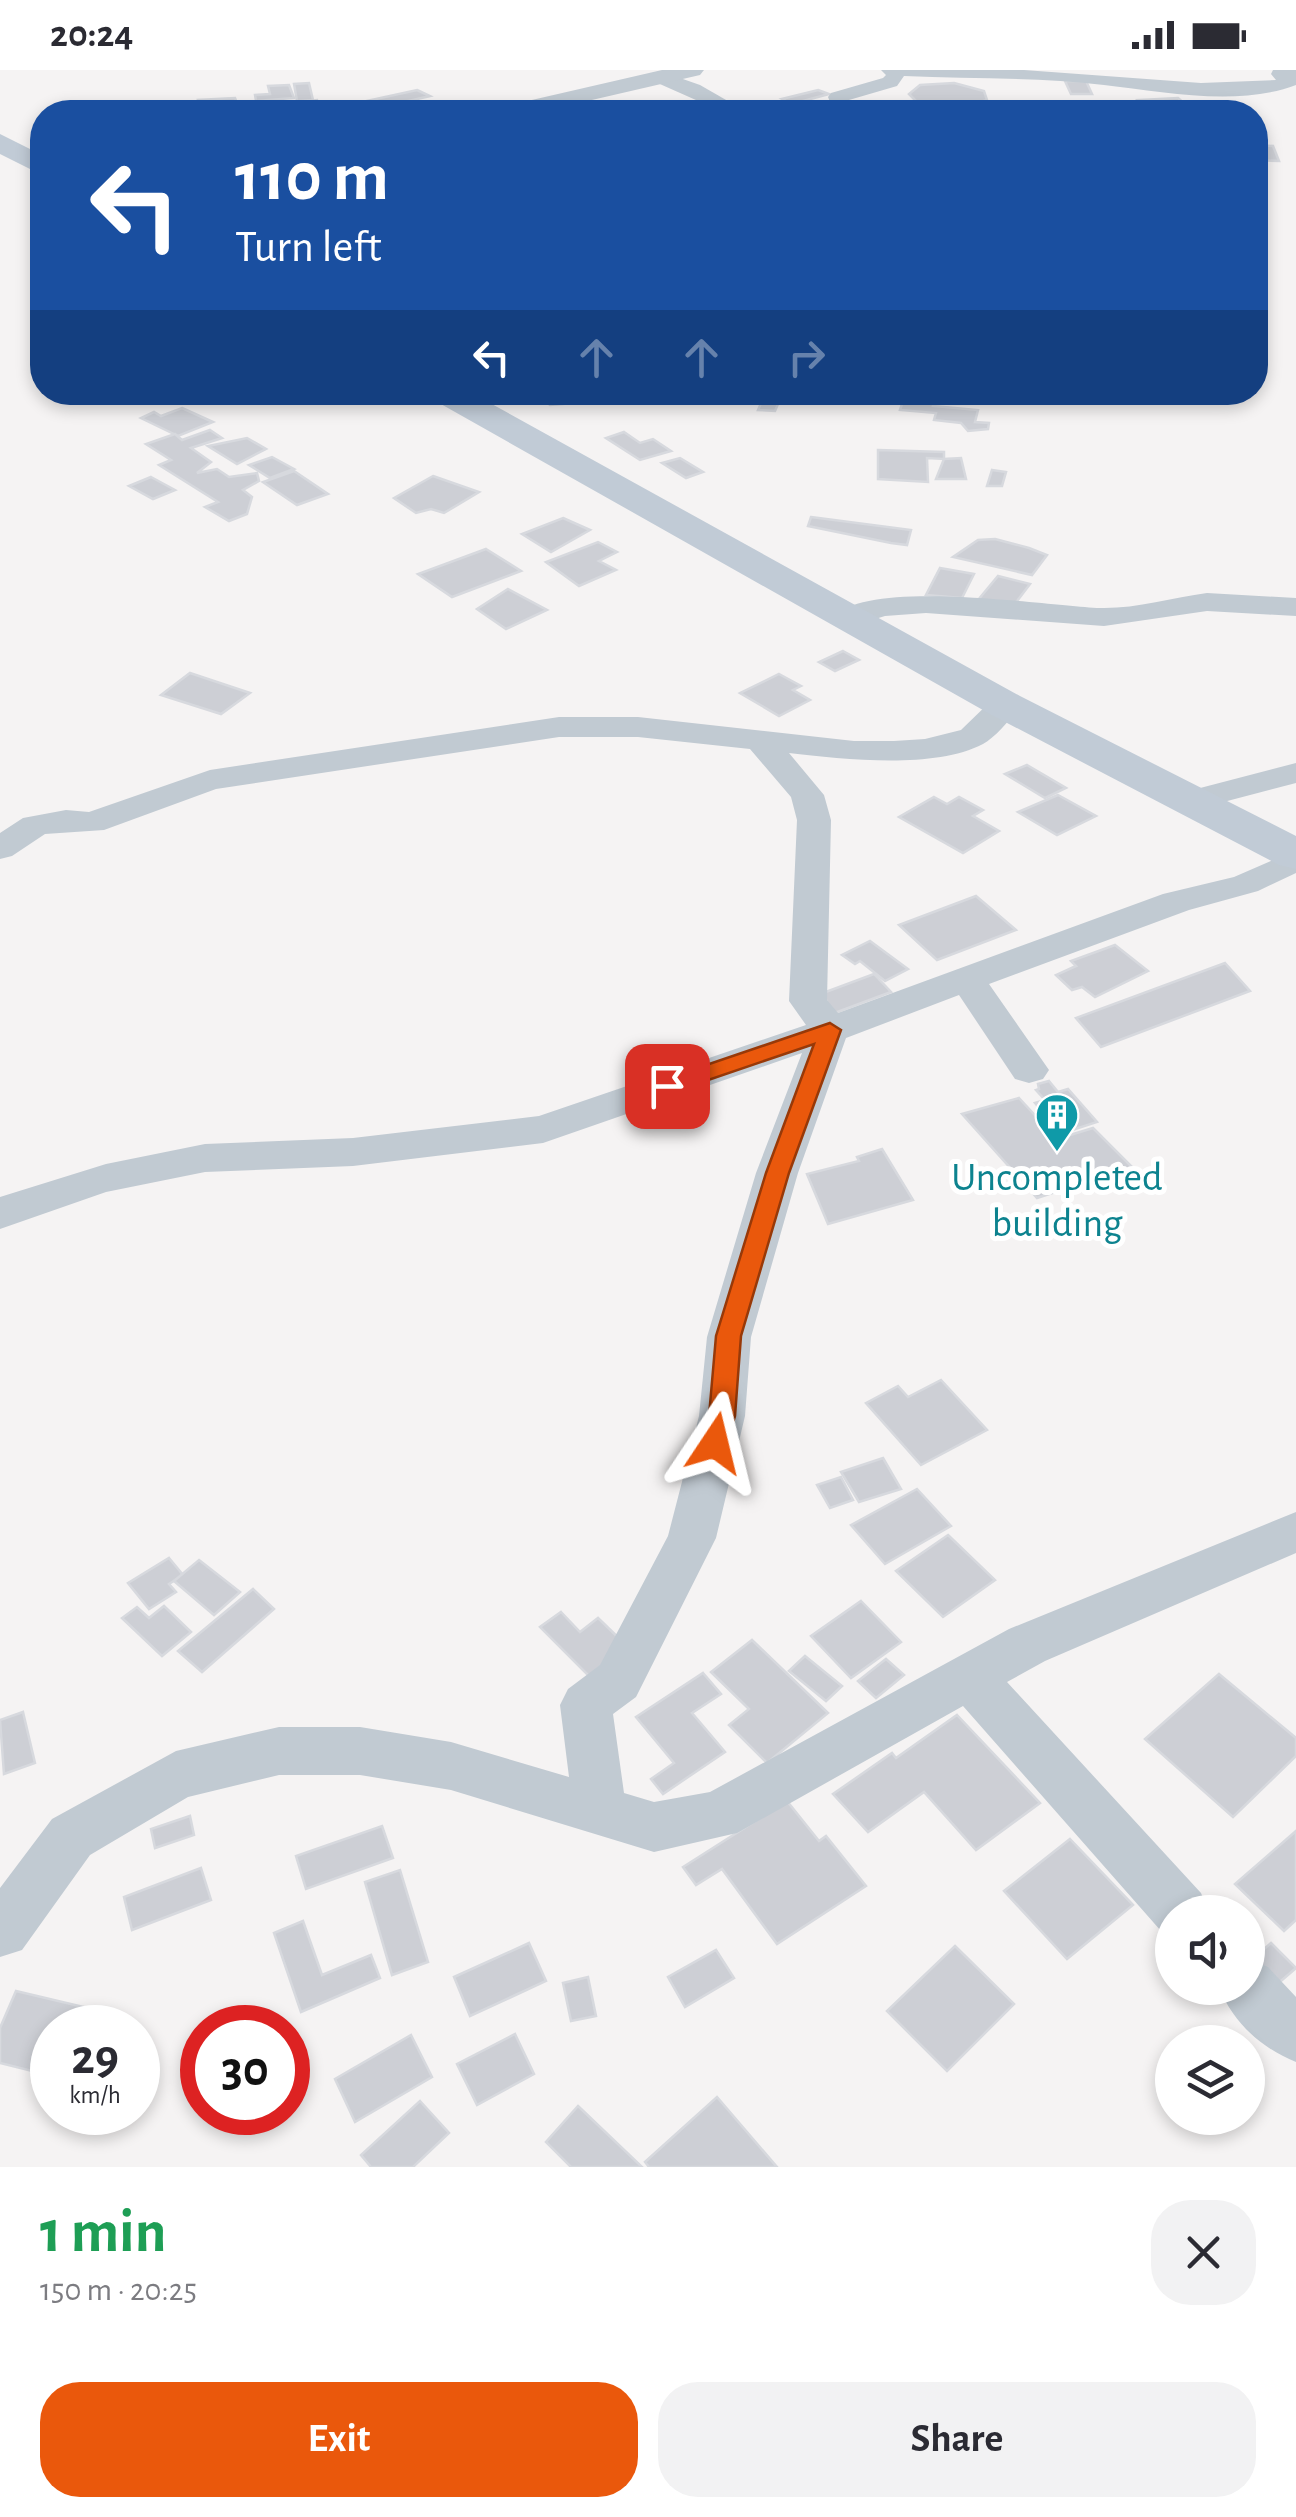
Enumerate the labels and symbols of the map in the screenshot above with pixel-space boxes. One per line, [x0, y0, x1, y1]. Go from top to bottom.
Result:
pin [625, 1044, 710, 1129]
building icon: Uncompleted building [1034, 1092, 1080, 1153]
place label: Uncompleted building [951, 1158, 1163, 1244]
position arrow [663, 1391, 767, 1495]
speed limit sign: 30 [180, 2005, 310, 2135]

